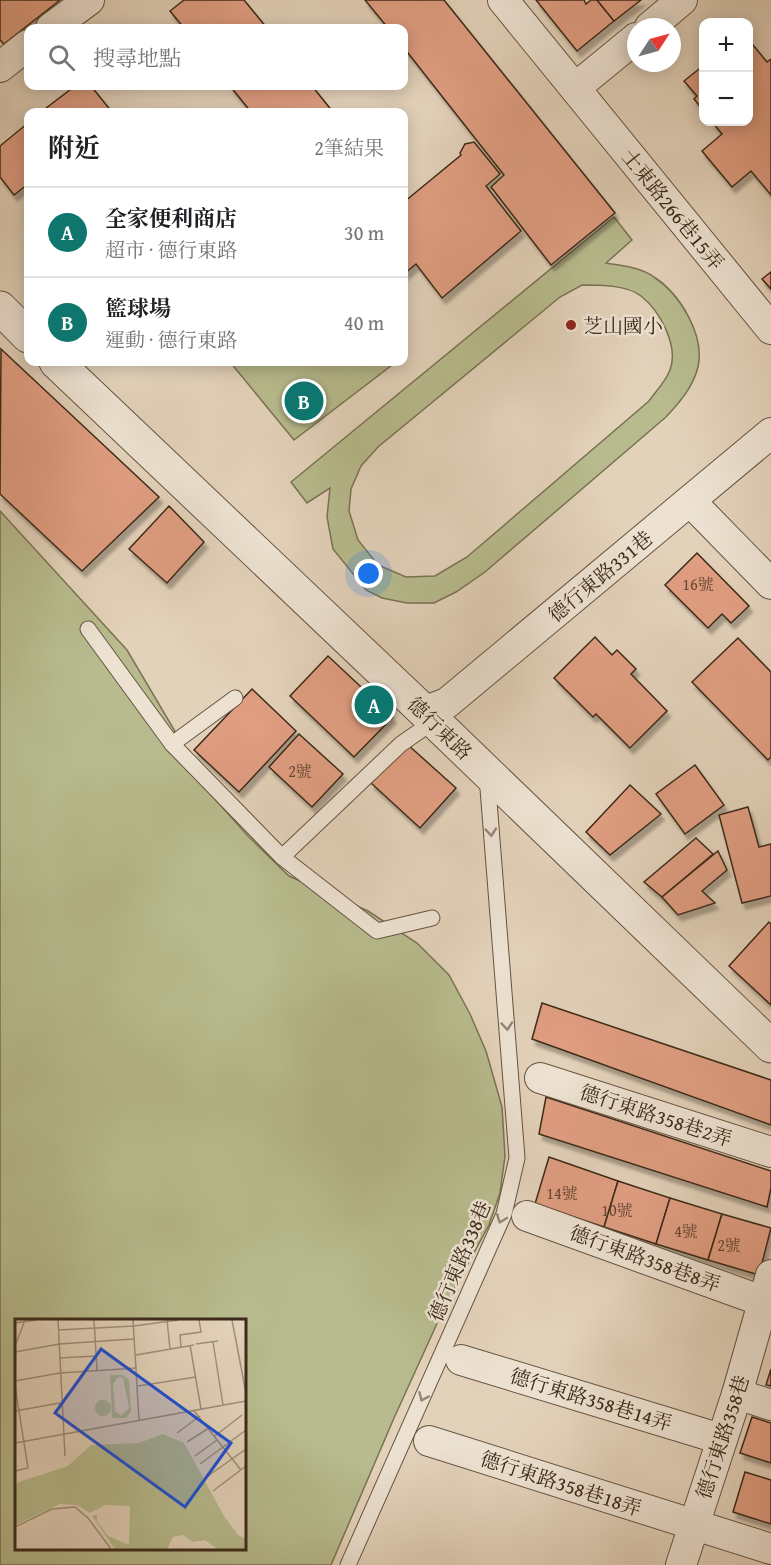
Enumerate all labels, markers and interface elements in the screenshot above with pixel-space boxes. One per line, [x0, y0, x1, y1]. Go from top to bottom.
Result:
north arrow [627, 18, 681, 72]
map controls [699, 18, 753, 126]
button: + [699, 18, 753, 72]
search box [24, 24, 408, 90]
icon: search [45, 41, 78, 74]
text: 搜尋地點 [93, 42, 181, 74]
button: − [699, 72, 753, 126]
text: 附近 [48, 128, 100, 167]
text: 2筆結果 [314, 133, 384, 162]
street label: 士東路266巷15弄 [615, 142, 731, 276]
text: 全家便利商店 [105, 202, 237, 234]
text: A [61, 218, 74, 247]
text: 30 m [344, 218, 384, 247]
text: 超市 · 德行東路 [105, 235, 237, 264]
text: 籃球場 [105, 292, 171, 324]
text: B [61, 308, 74, 337]
text: 40 m [344, 308, 384, 337]
place label: 芝山國小 [583, 311, 663, 340]
marker: 芝山國小 [564, 318, 578, 332]
text: 運動 · 德行東路 [105, 325, 237, 354]
pin: B [284, 378, 324, 424]
street label: 德行東路331巷 [541, 523, 659, 629]
your location [354, 559, 383, 588]
house number: 16號 [682, 572, 714, 596]
pin: A [354, 682, 394, 728]
street label: 德行東路 [401, 690, 479, 766]
house number: 2號 [288, 759, 312, 783]
one-way arrow [485, 827, 498, 836]
one-way arrow [501, 1022, 514, 1031]
street label: 德行東路358巷2弄 [576, 1077, 736, 1153]
house number: 14號 [546, 1181, 578, 1205]
street label: 德行東路338巷 [420, 1196, 498, 1326]
house number: 10號 [601, 1198, 633, 1222]
one-way arrow [496, 1213, 509, 1223]
street label: 德行東路358巷8弄 [566, 1217, 724, 1299]
house number: 4號 [674, 1219, 698, 1243]
house number: 2號 [717, 1233, 741, 1257]
inset map [15, 1319, 246, 1550]
street label: 德行東路358巷14弄 [506, 1361, 676, 1437]
street label: 德行東路358巷 [688, 1371, 756, 1503]
one-way arrow [418, 1391, 430, 1402]
street label: 德行東路358巷18弄 [477, 1443, 645, 1523]

